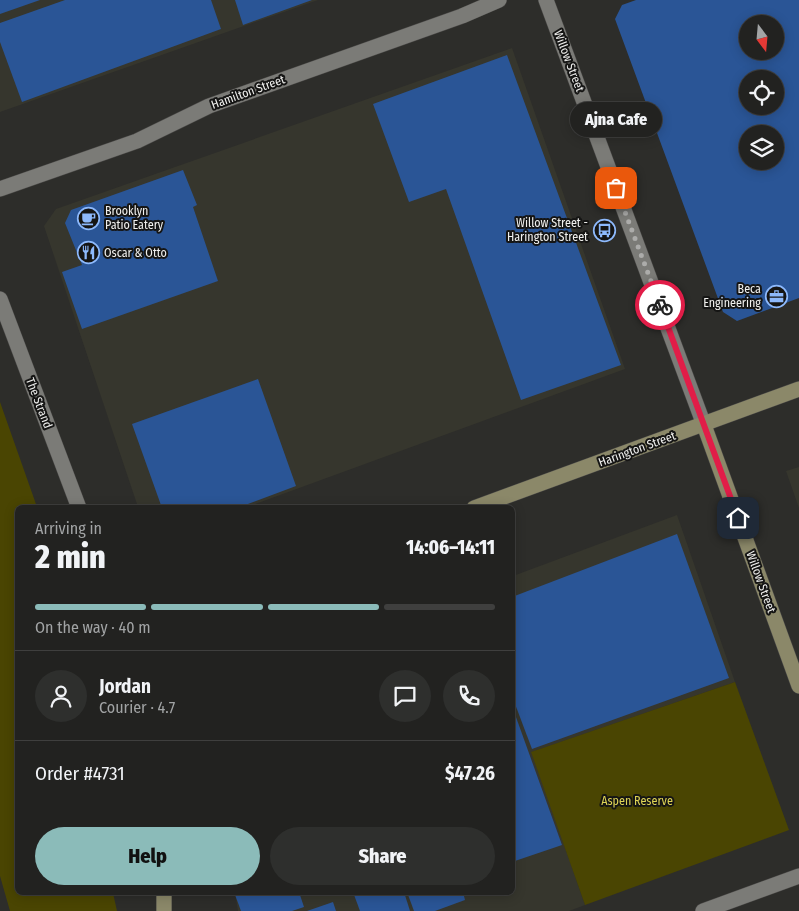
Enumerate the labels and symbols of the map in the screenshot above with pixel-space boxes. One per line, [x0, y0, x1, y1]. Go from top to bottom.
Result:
north arrow [739, 15, 784, 60]
street label: Willow Street [551, 28, 587, 94]
street label: Hamilton Street [209, 72, 287, 112]
callout: Ajna Cafe [570, 103, 662, 138]
pin [595, 167, 637, 209]
place label: Brooklyn Patio Eatery [105, 204, 164, 232]
cafe icon: Brooklyn Patio Eatery [77, 206, 101, 230]
place label: Willow Street - Harington Street [507, 216, 588, 244]
bus stop icon: Willow Street - Harington Street [592, 218, 616, 242]
restaurant icon: Oscar & Otto [76, 241, 100, 265]
place label: Oscar & Otto [104, 246, 167, 260]
courier [635, 280, 685, 330]
place label: Beca Engineering [703, 282, 761, 310]
office icon: Beca Engineering [765, 284, 789, 308]
street label: The Strand [23, 376, 55, 430]
street label: Harington Street [597, 429, 678, 469]
pin [717, 497, 759, 539]
street label: Willow Street [743, 549, 779, 615]
park label: Aspen Reserve [601, 794, 673, 808]

